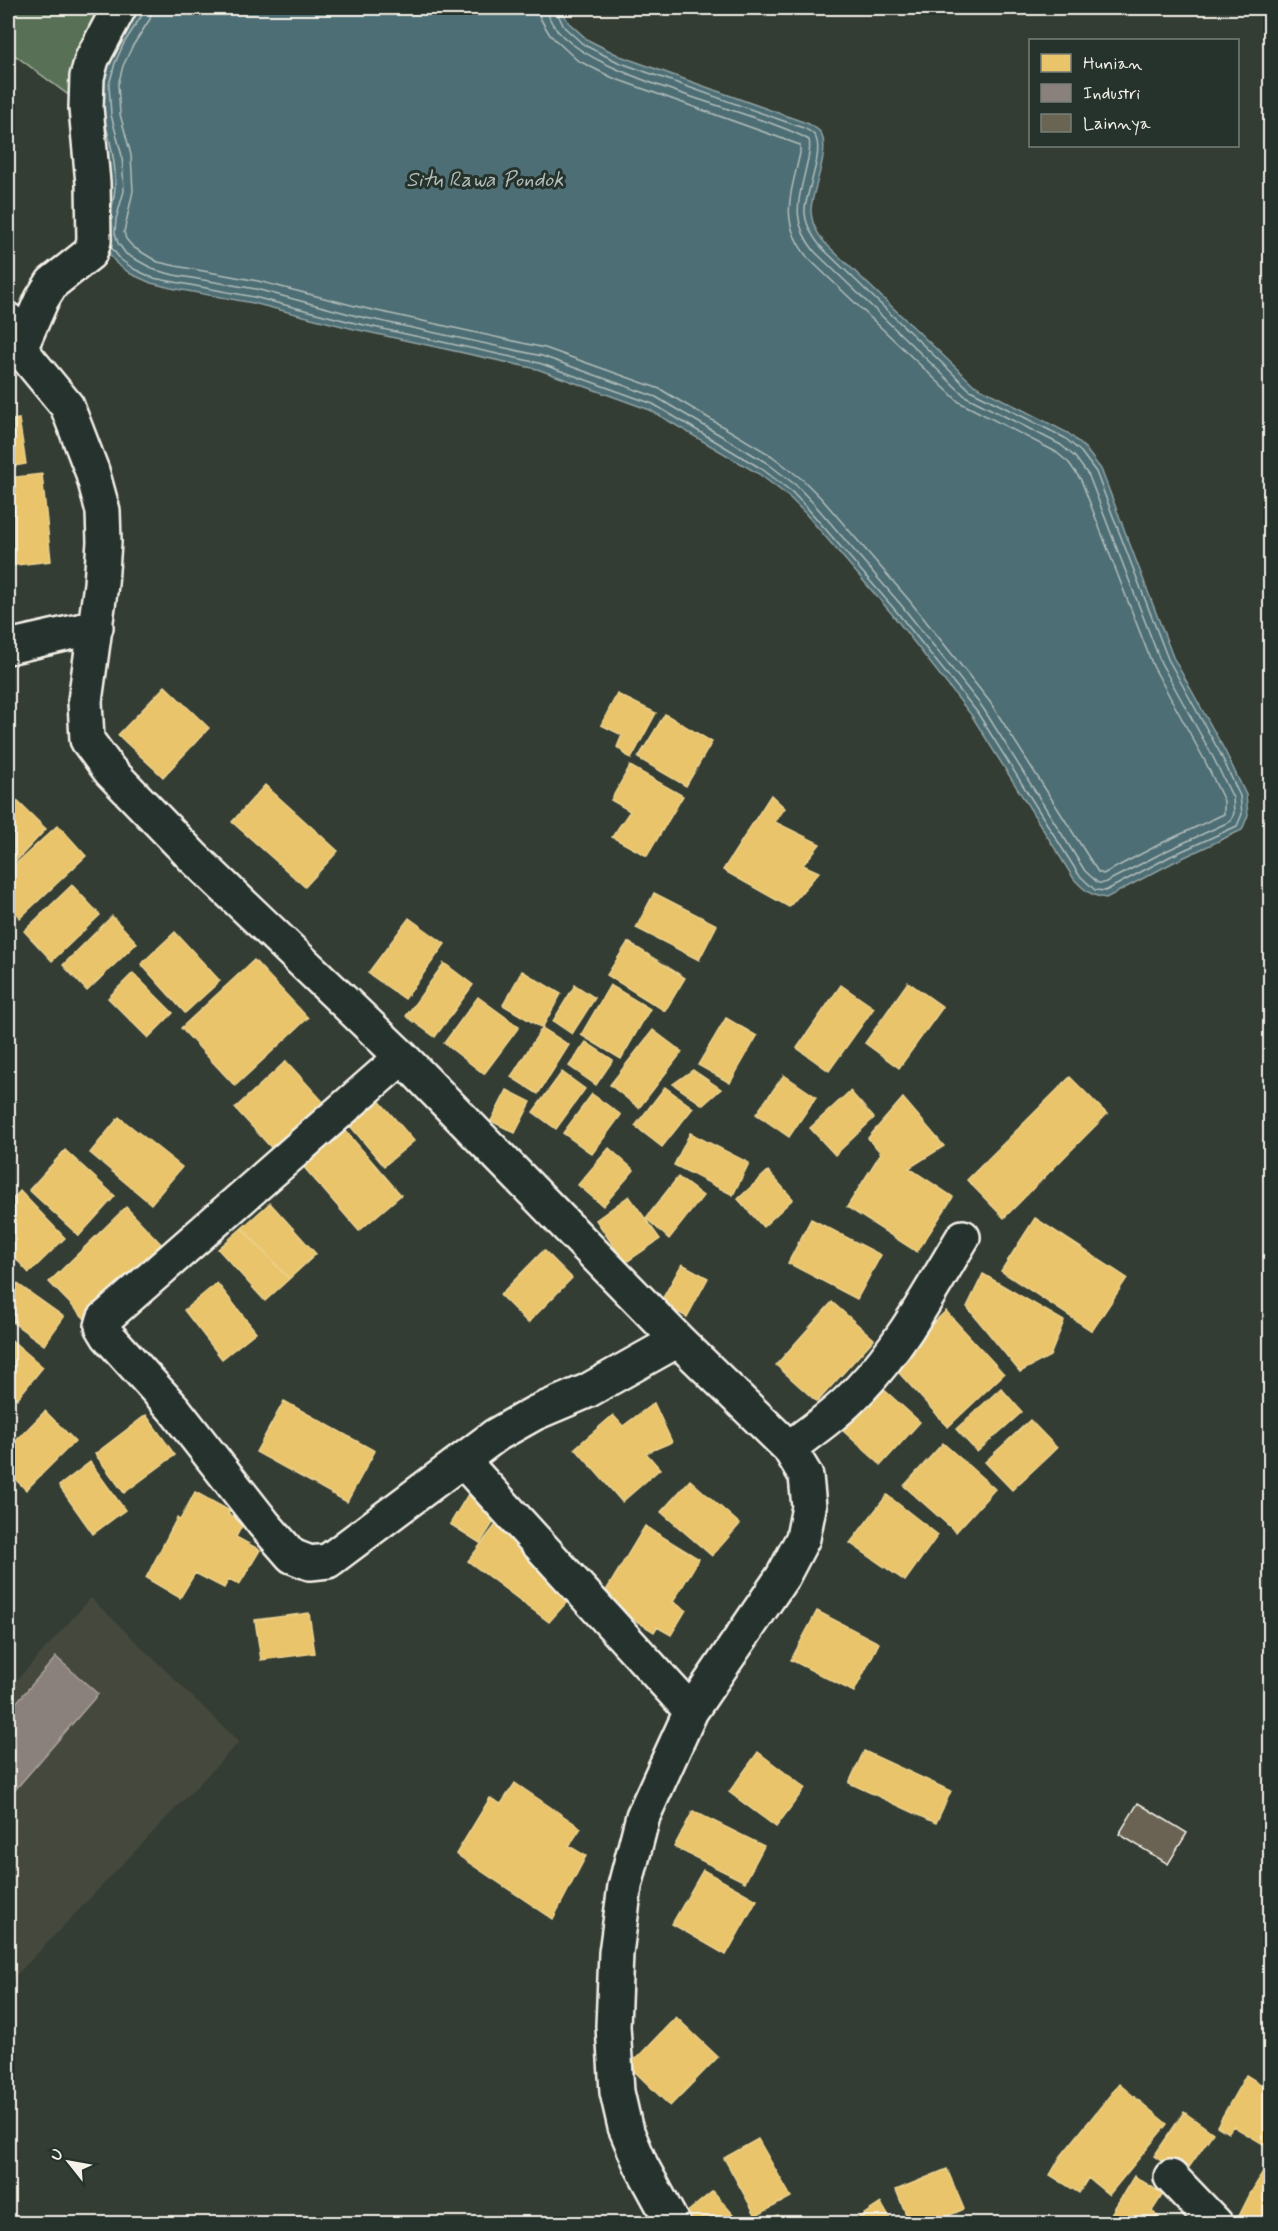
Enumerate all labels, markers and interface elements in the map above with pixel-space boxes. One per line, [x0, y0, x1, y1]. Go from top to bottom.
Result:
legend [1029, 39, 1239, 147]
text: Hunian [1083, 52, 1142, 76]
text: Industri [1083, 82, 1140, 106]
text: Lainnya [1083, 112, 1151, 136]
water label: Situ Rawa Pondok [406, 166, 564, 194]
north arrow [39, 2132, 99, 2192]
text: U [46, 2145, 69, 2165]

